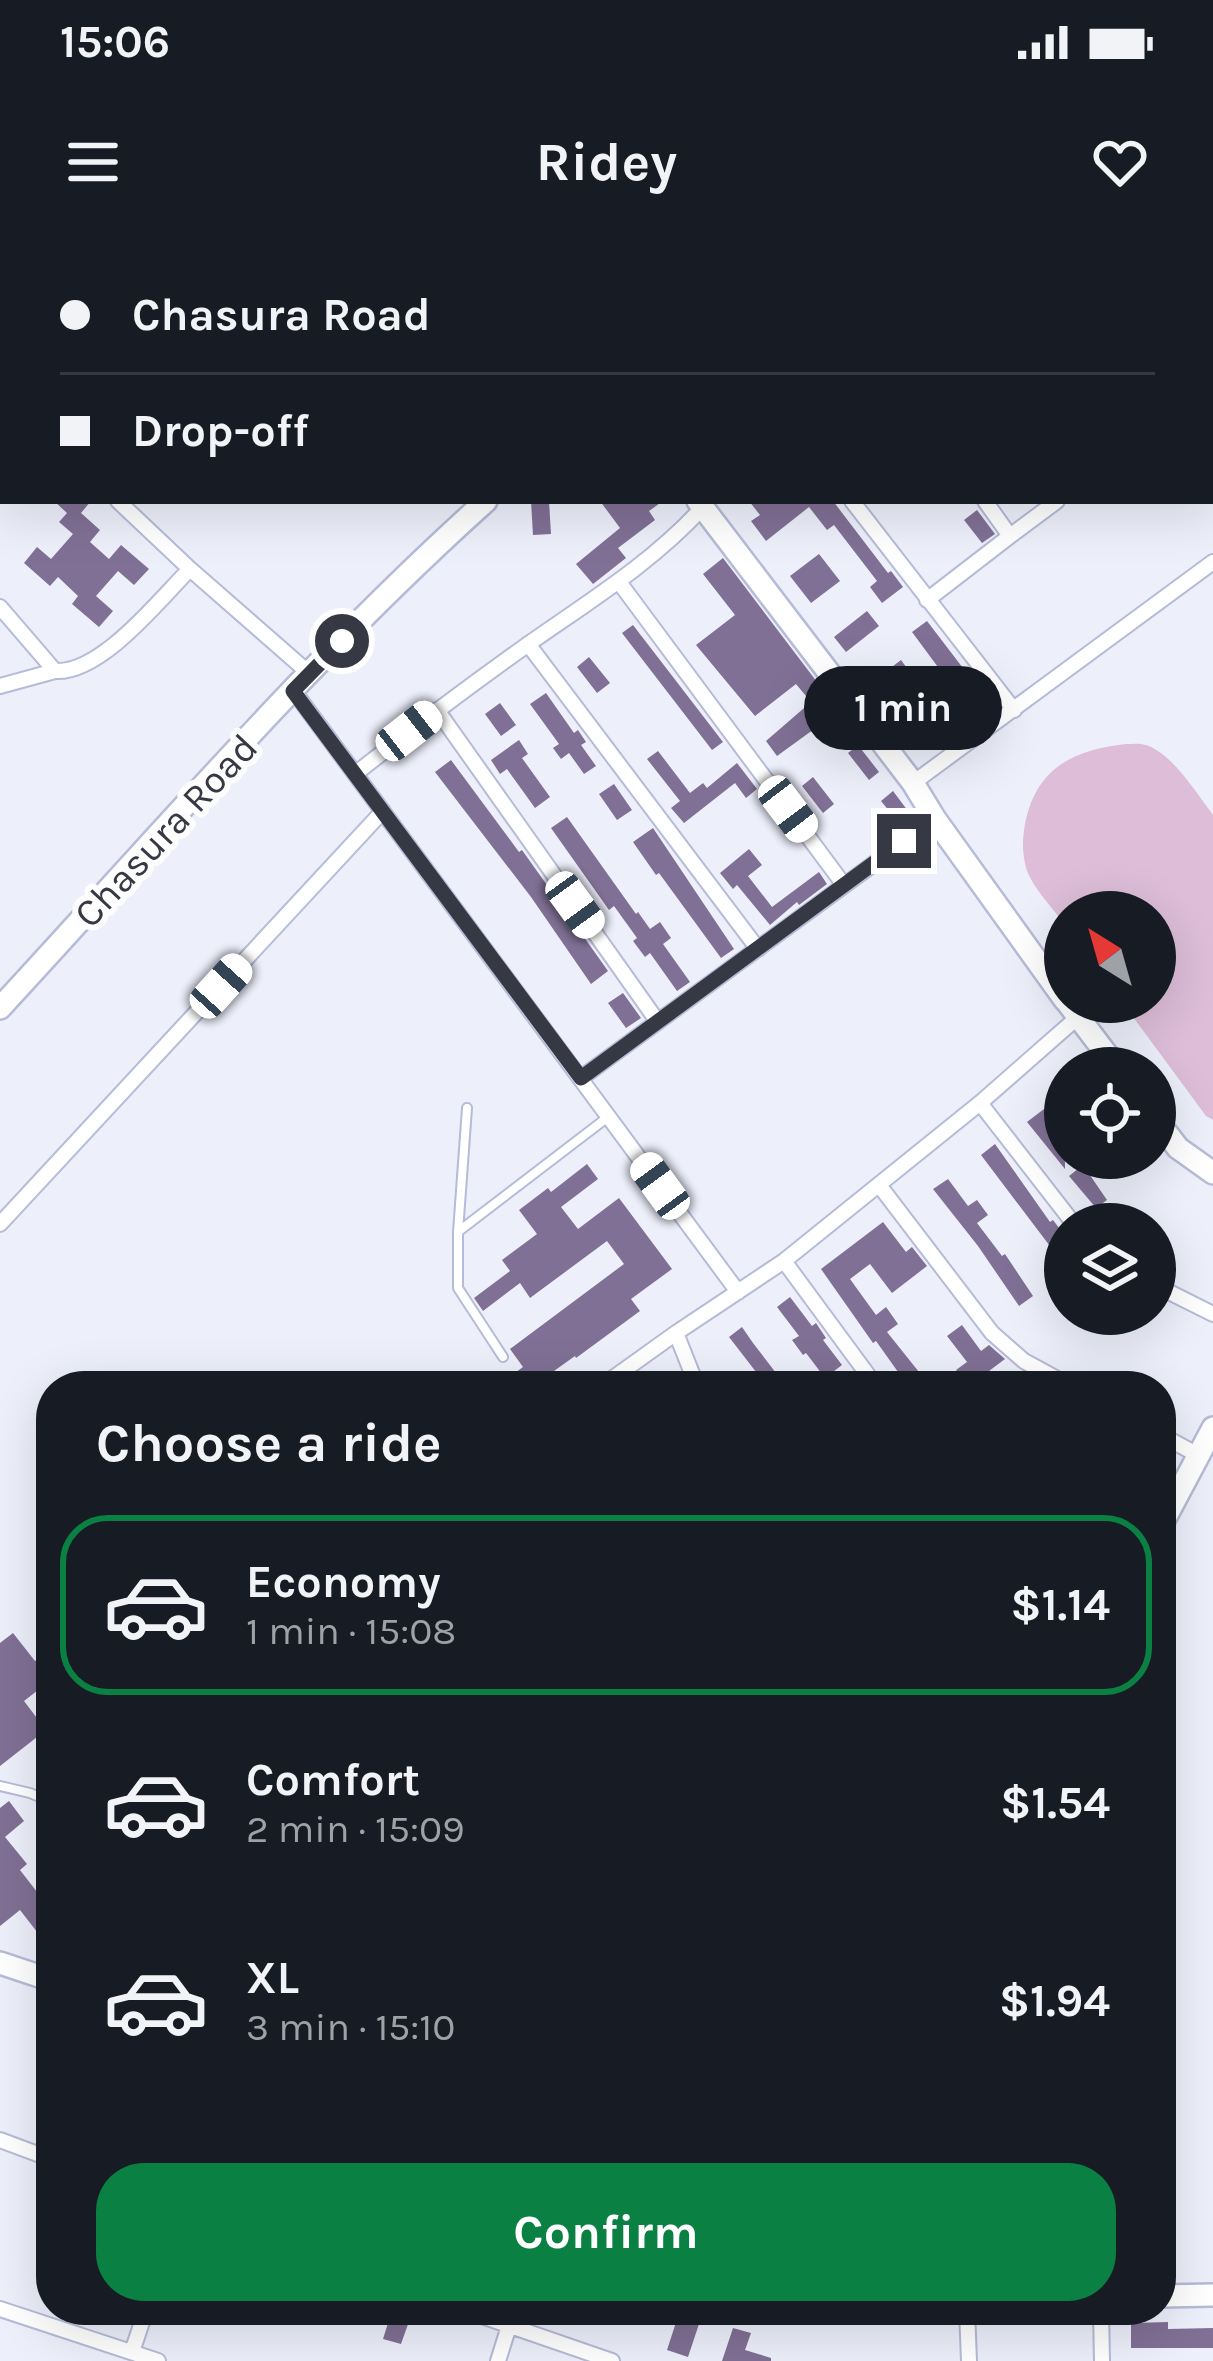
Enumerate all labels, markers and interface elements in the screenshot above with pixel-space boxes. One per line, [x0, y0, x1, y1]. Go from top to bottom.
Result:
text: 15:06 [60, 16, 170, 68]
icon: menu [60, 129, 126, 195]
icon: heart [1087, 129, 1153, 195]
text: Ridey [536, 130, 677, 194]
text: Chasura Road [132, 289, 431, 341]
text: Drop-off [132, 405, 309, 457]
route start [315, 614, 369, 668]
callout: 1 min [805, 667, 1003, 751]
text: 1 min [854, 685, 952, 731]
car [370, 695, 448, 767]
street label: Chasura Road [64, 724, 267, 937]
car [752, 769, 824, 849]
route end [877, 814, 931, 868]
car [539, 865, 611, 945]
north arrow [1044, 891, 1176, 1023]
map controls [1044, 891, 1176, 1335]
car [184, 947, 258, 1025]
button: locate [1044, 1047, 1176, 1179]
car [624, 1146, 696, 1226]
button: layers [1044, 1203, 1176, 1335]
text: Choose a ride [96, 1411, 442, 1475]
icon: car [102, 1551, 210, 1659]
text: Economy [246, 1556, 441, 1608]
text: $1.14 [1010, 1579, 1110, 1631]
text: 1 min · 15:08 [246, 1608, 456, 1654]
icon: car [102, 1749, 210, 1857]
text: Comfort [246, 1754, 420, 1806]
text: $1.54 [1000, 1777, 1110, 1829]
text: 2 min · 15:09 [246, 1806, 465, 1852]
icon: car [102, 1947, 210, 2055]
text: XL [246, 1952, 299, 2004]
text: $1.94 [999, 1975, 1110, 2027]
text: 3 min · 15:10 [246, 2004, 455, 2050]
button: Confirm [96, 2163, 1116, 2301]

